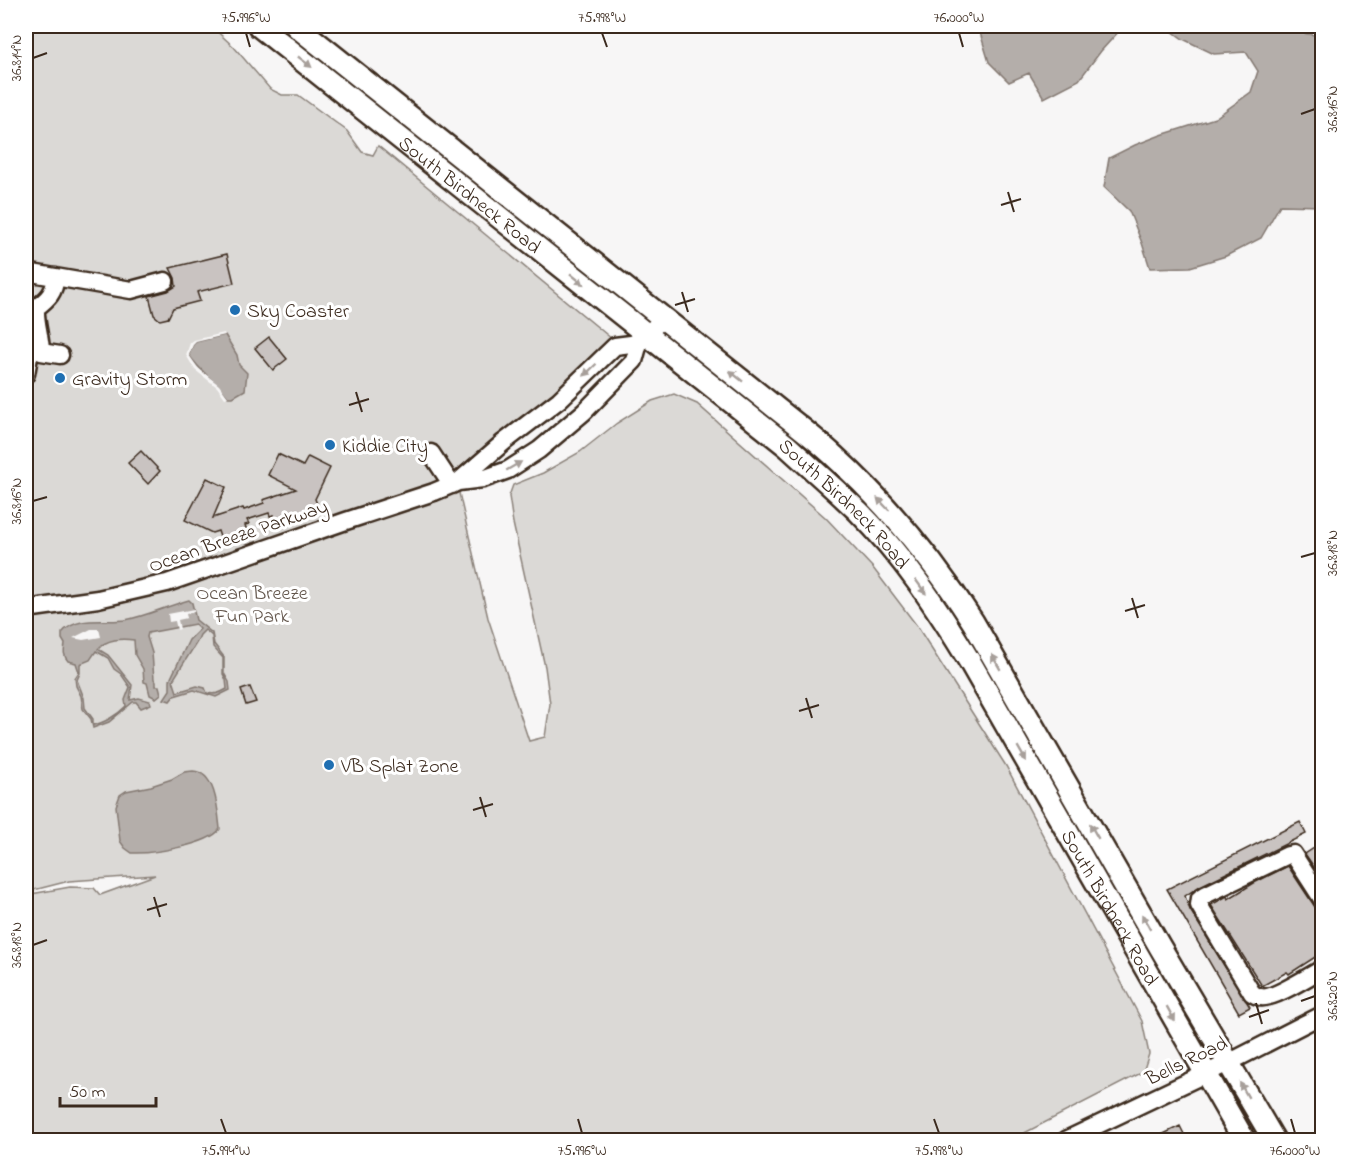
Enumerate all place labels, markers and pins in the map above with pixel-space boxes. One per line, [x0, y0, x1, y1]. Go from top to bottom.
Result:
place label: Sky Coaster [247, 298, 350, 327]
marker: Sky Coaster [228, 303, 242, 317]
place label: Gravity Storm [72, 366, 187, 395]
marker: Gravity Storm [53, 371, 67, 385]
place label: Kiddie City [342, 433, 428, 462]
marker: Kiddie City [323, 438, 337, 452]
place label: VB Splat Zone [340, 753, 458, 782]
marker: VB Splat Zone [322, 758, 336, 772]

